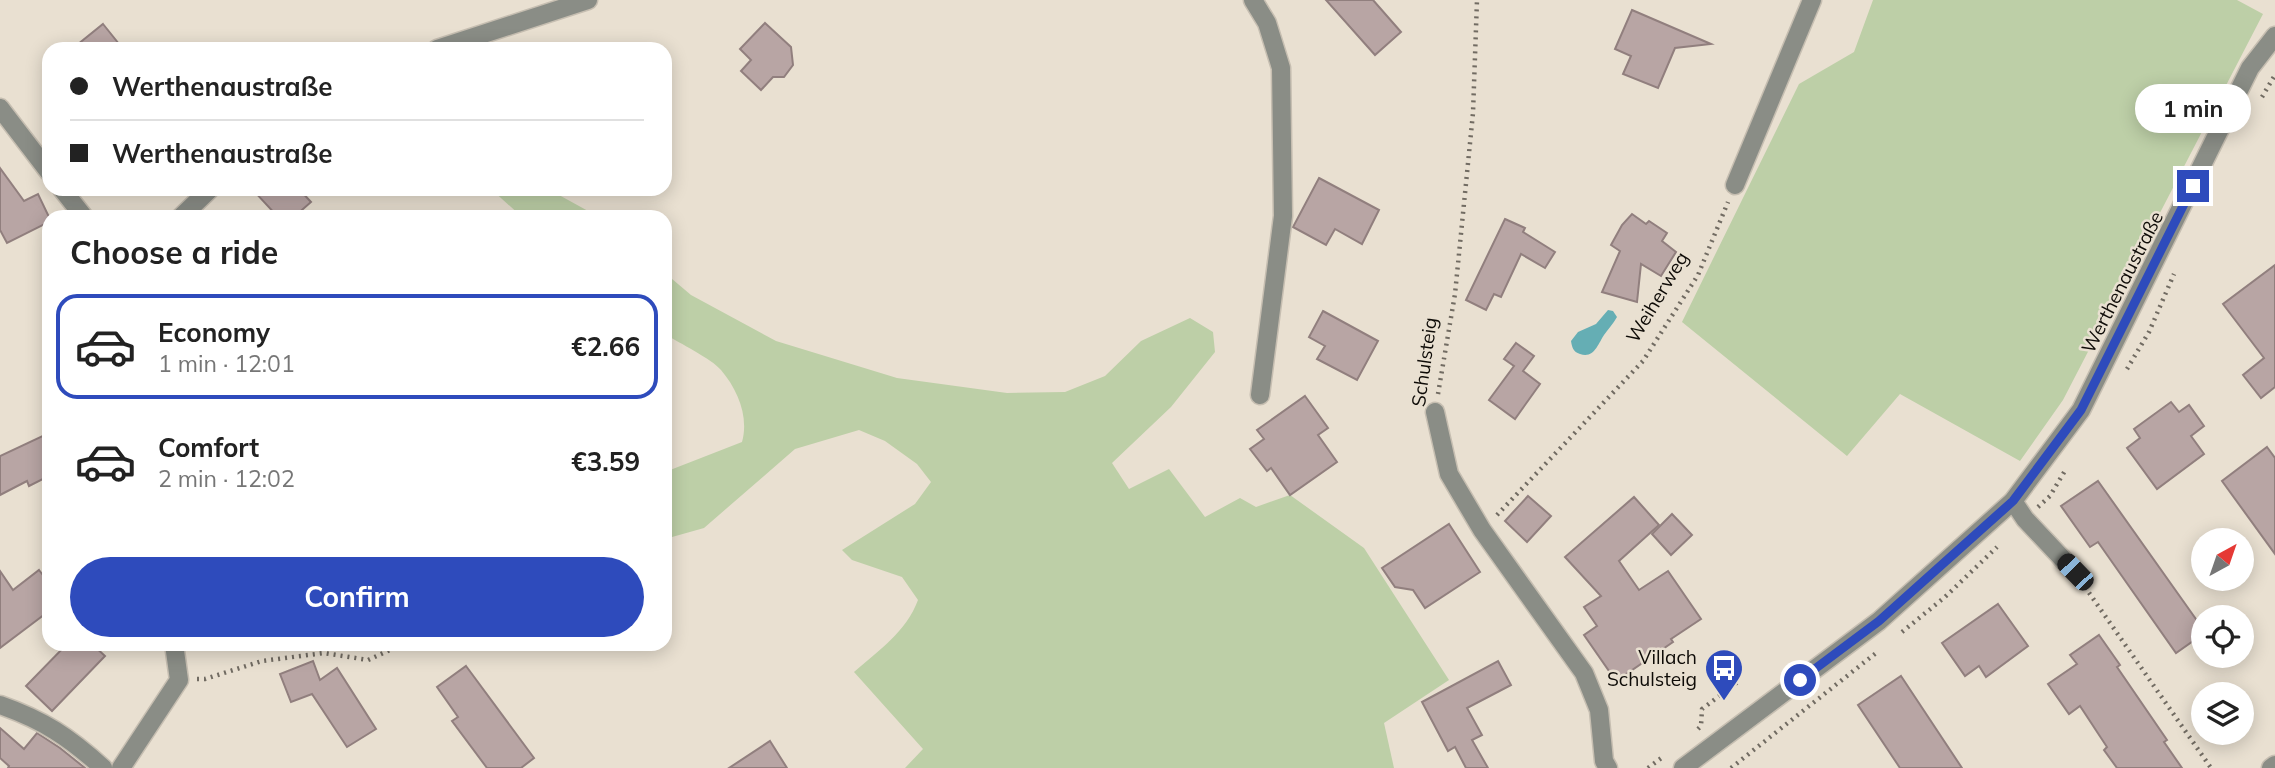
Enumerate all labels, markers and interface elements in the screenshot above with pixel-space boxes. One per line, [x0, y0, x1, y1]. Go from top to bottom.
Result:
text: Werthenaustraße [112, 70, 333, 103]
callout: 1 min [2135, 85, 2251, 134]
text: 1 min [2163, 94, 2223, 123]
text: Werthenaustraße [112, 137, 333, 170]
route end [2177, 170, 2209, 202]
street label: Werthenaustraße [2076, 207, 2168, 357]
text: Choose a ride [70, 232, 278, 272]
street label: Weiherweg [1620, 247, 1694, 347]
icon: car [74, 315, 137, 378]
text: Economy [158, 316, 270, 349]
street label: Schulsteig [1406, 316, 1442, 408]
text: €2.66 [571, 330, 640, 363]
text: 1 min · 12:01 [158, 349, 295, 378]
icon: car [74, 430, 137, 493]
text: Comfort [158, 431, 259, 464]
text: €3.59 [571, 445, 640, 478]
text: 2 min · 12:02 [158, 464, 295, 493]
north arrow [2191, 528, 2254, 592]
map controls [2191, 528, 2254, 745]
car [2053, 550, 2098, 594]
button: Confirm [70, 557, 644, 637]
button: locate [2191, 605, 2254, 668]
place label: Villach Schulsteig [1607, 645, 1697, 691]
bus stop icon: Villach Schulsteig [1703, 647, 1745, 702]
route start [1784, 664, 1816, 696]
button: layers [2191, 682, 2254, 745]

